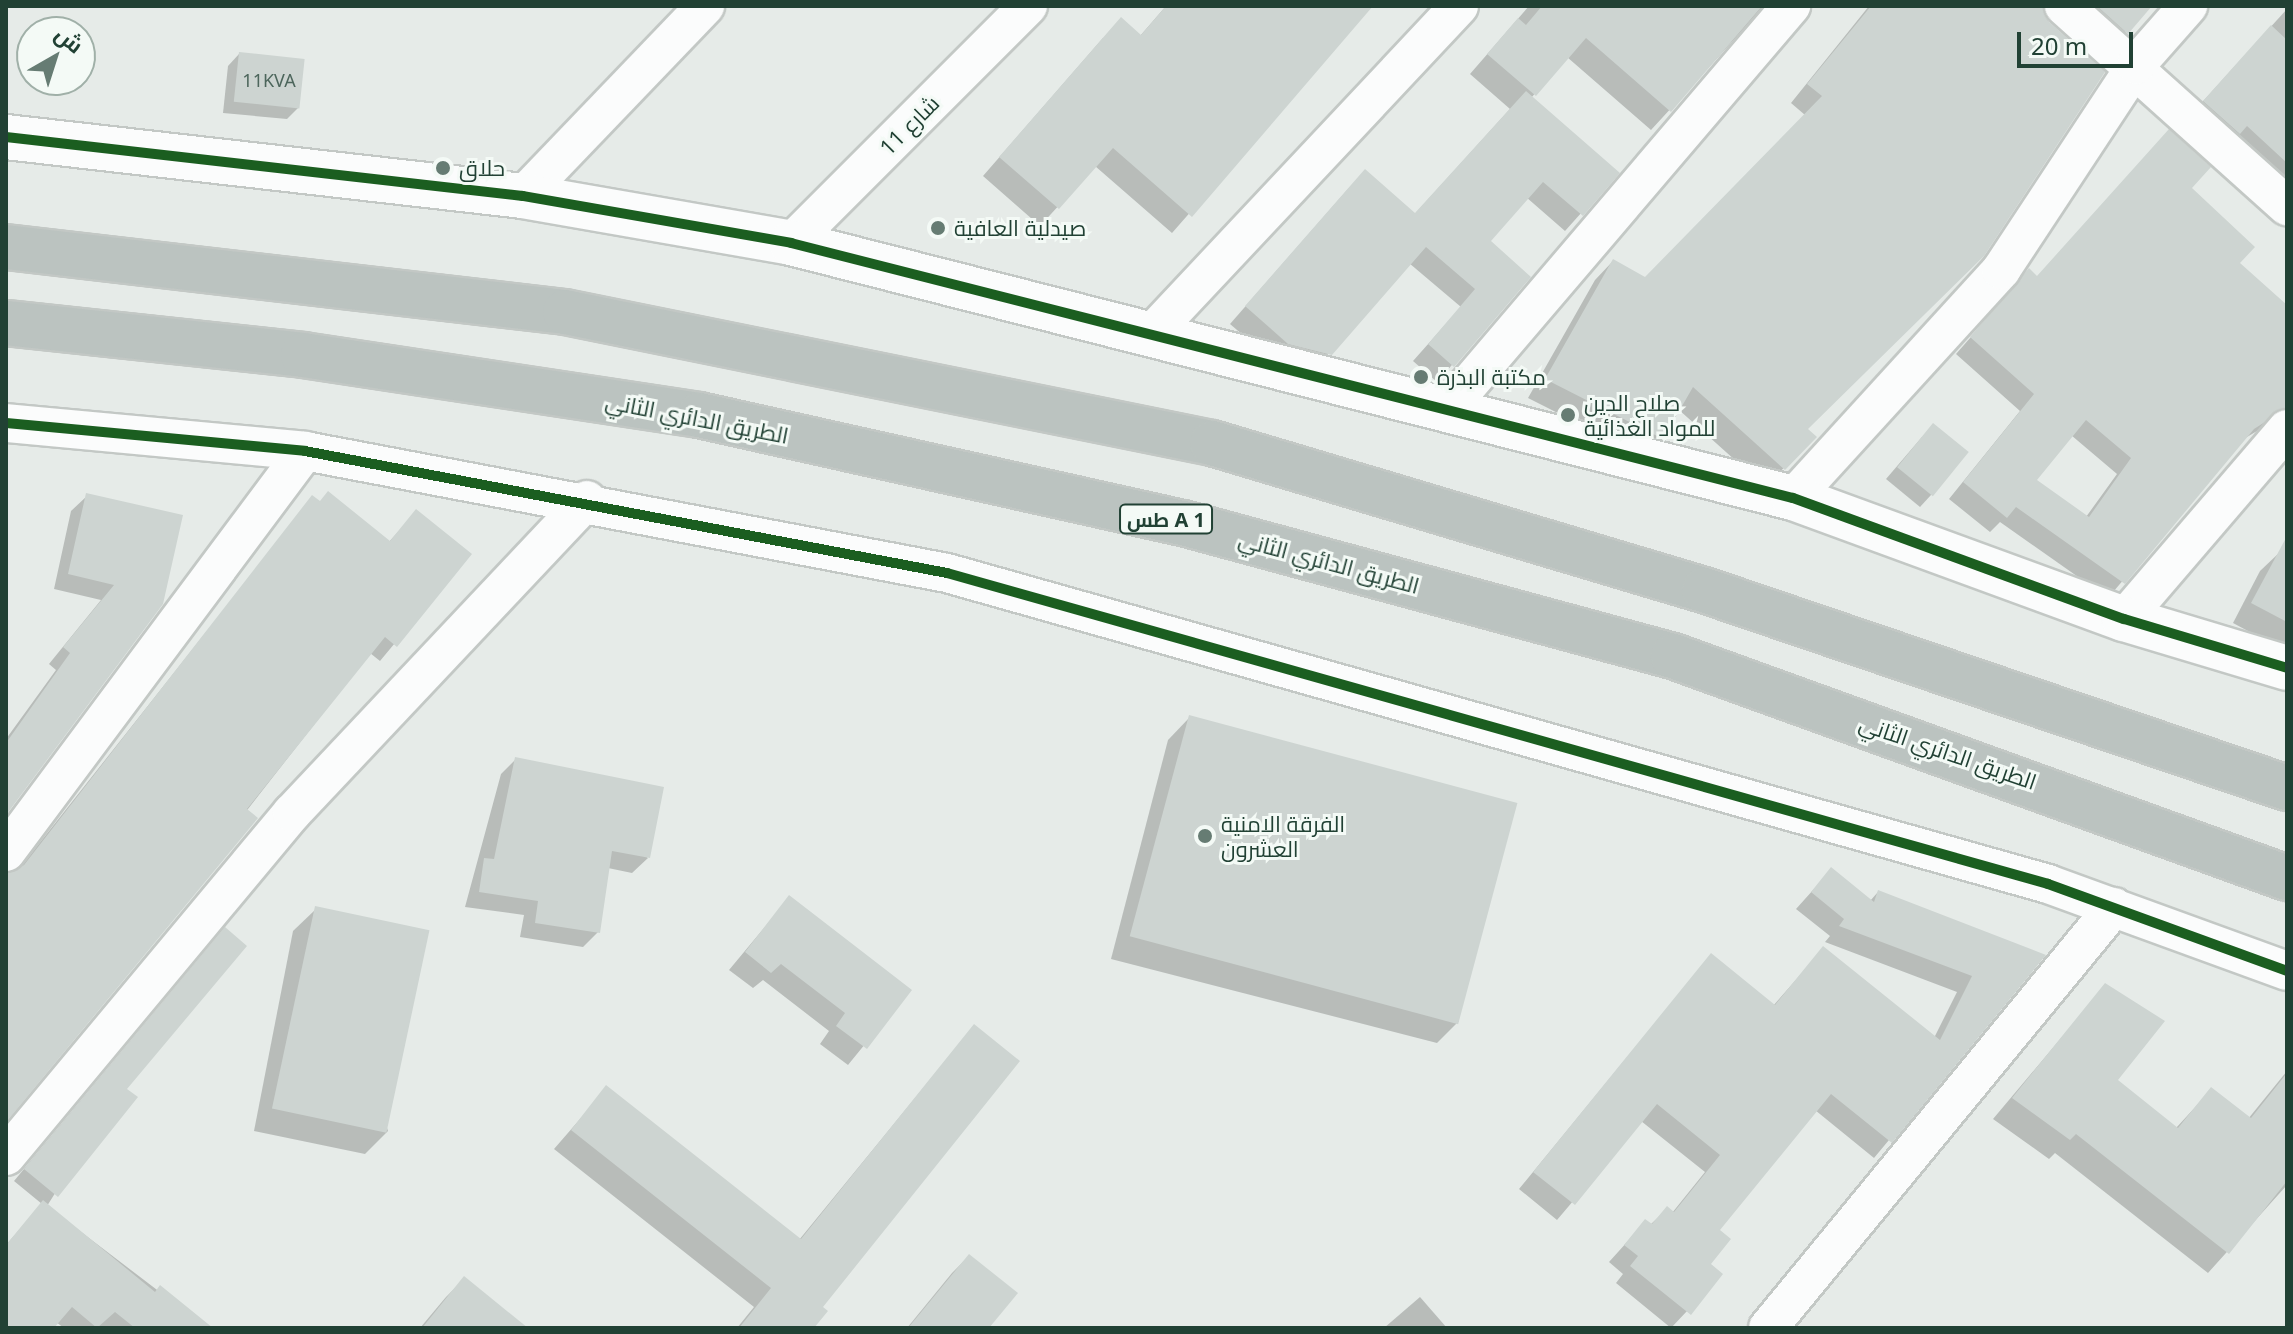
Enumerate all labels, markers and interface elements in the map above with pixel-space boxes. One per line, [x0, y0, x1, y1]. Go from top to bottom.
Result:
north arrow [16, 16, 96, 96]
scale bar [2021, 16, 2137, 66]
text: ش [49, 18, 90, 59]
text: 20 m [2031, 29, 2087, 62]
house number: 11KVA [242, 69, 296, 91]
street label: شارع 11 [874, 90, 944, 160]
place label: حلاق [459, 155, 505, 181]
marker: حلاق [434, 159, 452, 177]
place label: صيدلية العافية [954, 215, 1086, 241]
marker: صيدلية العافية [929, 219, 947, 237]
place label: مكتبة البذرة [1437, 364, 1546, 390]
marker: مكتبة البذرة [1412, 368, 1430, 386]
street label: الطريق الدائري الثاني [603, 387, 791, 449]
place label: صلاح الدين للمواد الغذائية [1584, 389, 1715, 440]
marker: صلاح الدين للمواد الغذائية [1559, 406, 1577, 424]
road number: طس A 1 [1118, 503, 1214, 535]
street label: الطريق الدائري الثاني [1236, 525, 1422, 599]
street label: الطريق الدائري الثاني [1856, 709, 2040, 795]
place label: الفرقة الامنية العشرون [1221, 810, 1345, 862]
marker: الفرقة الامنية العشرون [1196, 827, 1214, 845]

